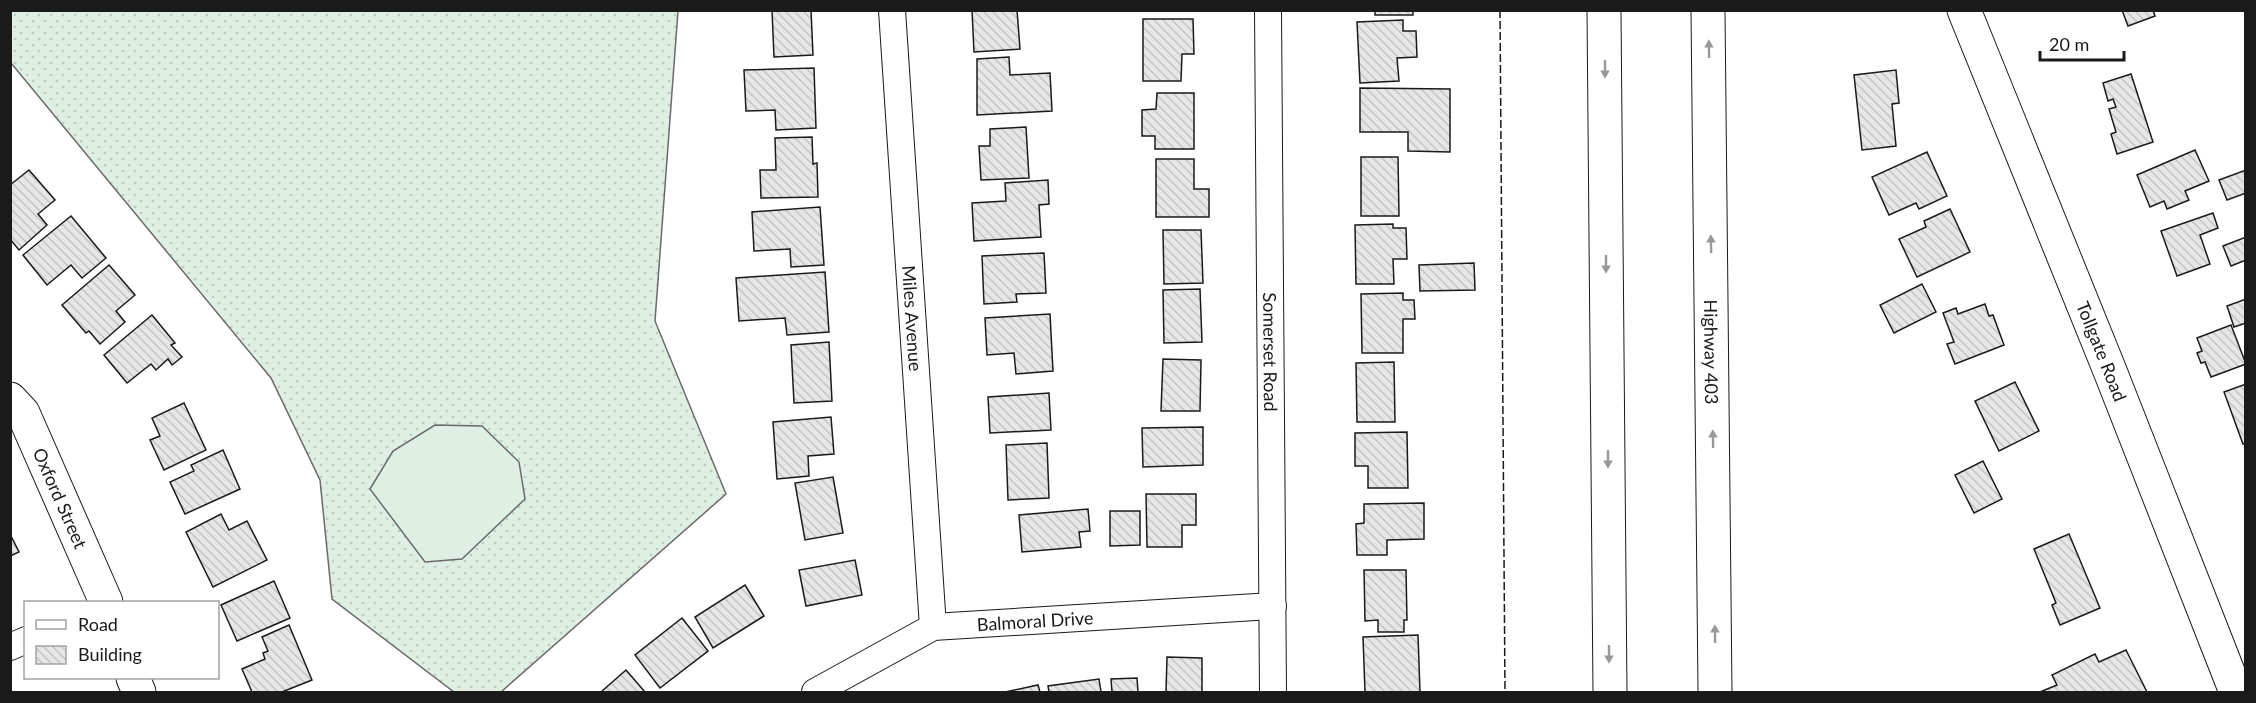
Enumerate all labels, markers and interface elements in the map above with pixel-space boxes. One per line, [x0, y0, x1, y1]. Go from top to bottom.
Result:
scale bar [2040, 24, 2124, 62]
text: 20 m [2049, 33, 2089, 55]
one-way arrow [1704, 40, 1714, 59]
one-way arrow [1600, 59, 1610, 78]
one-way arrow [1706, 235, 1716, 254]
one-way arrow [1602, 254, 1611, 273]
street label: Miles Avenue [898, 265, 927, 372]
street label: Somerset Road [1259, 292, 1282, 412]
street label: Tollgate Road [2072, 298, 2132, 404]
street label: Highway 403 [1700, 299, 1723, 405]
one-way arrow [1708, 430, 1717, 449]
street label: Oxford Street [29, 444, 92, 552]
one-way arrow [1603, 449, 1613, 468]
legend [24, 601, 219, 679]
street label: Balmoral Drive [976, 606, 1094, 635]
text: Road [78, 613, 118, 635]
one-way arrow [1710, 625, 1719, 644]
text: Building [78, 643, 142, 665]
one-way arrow [1604, 644, 1614, 663]

